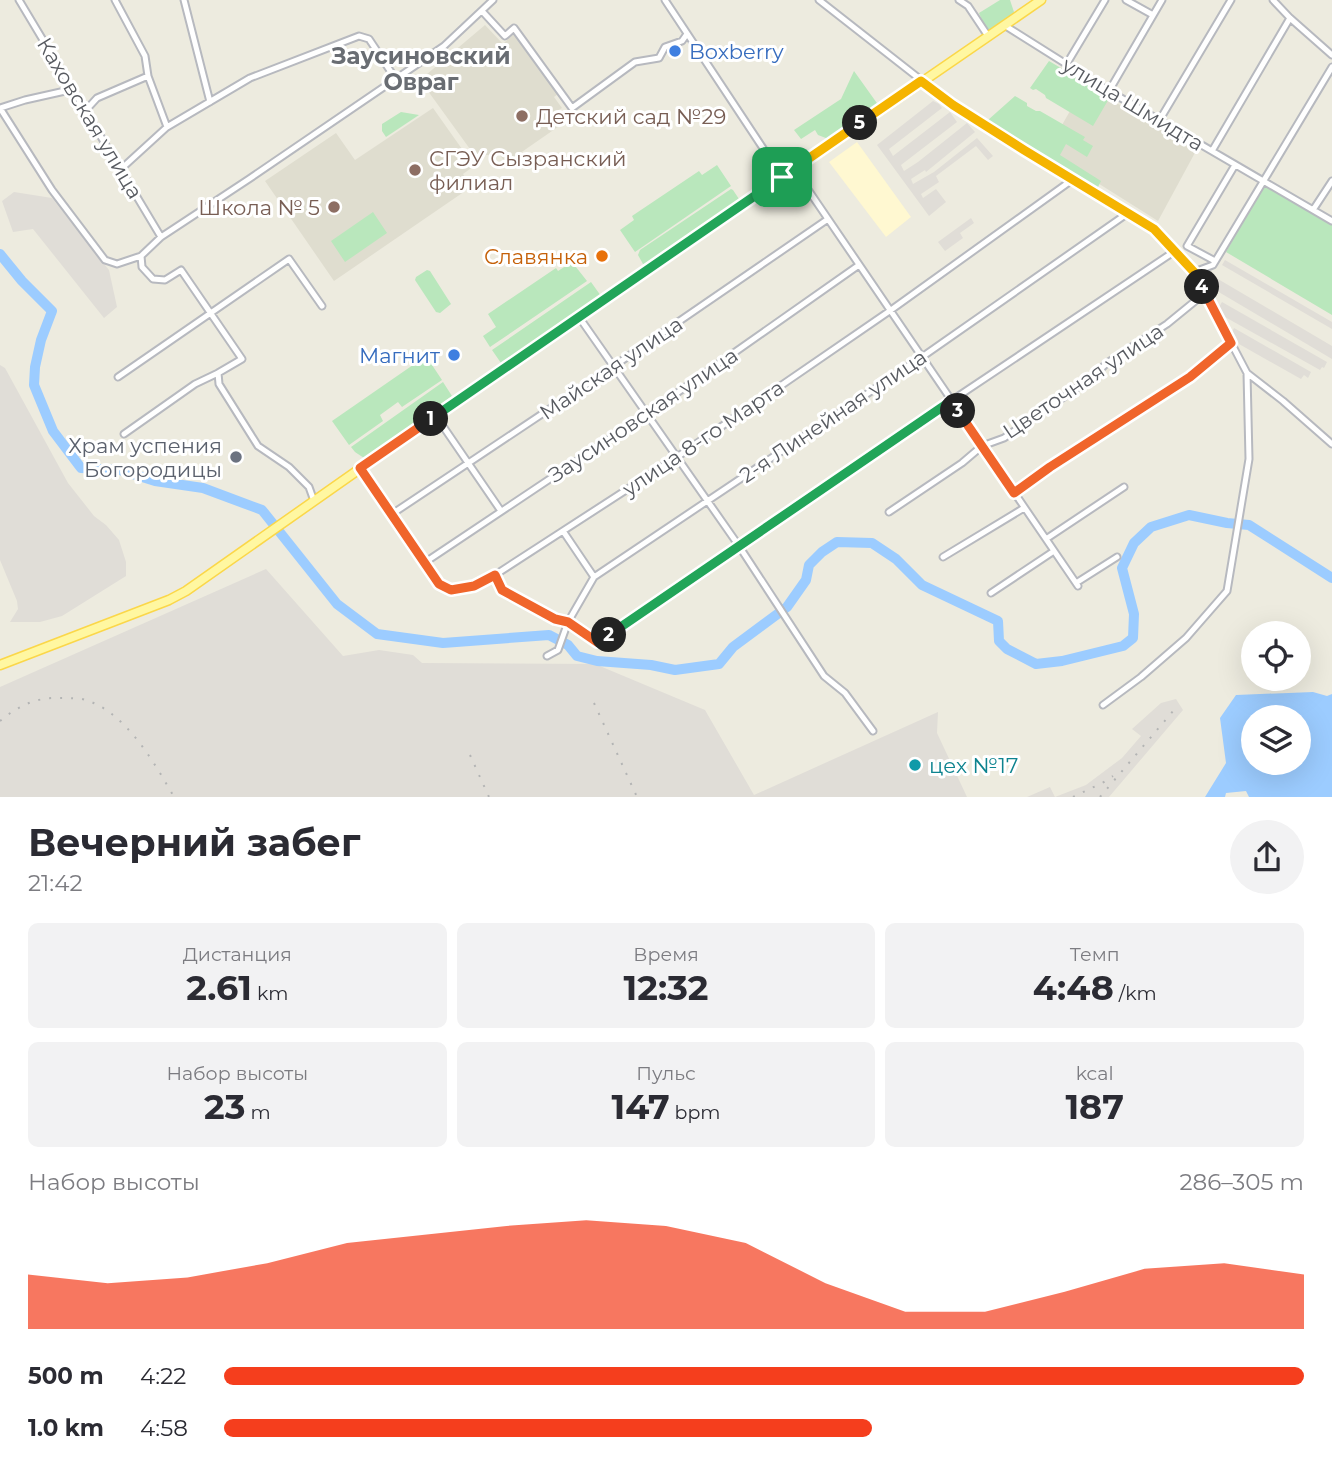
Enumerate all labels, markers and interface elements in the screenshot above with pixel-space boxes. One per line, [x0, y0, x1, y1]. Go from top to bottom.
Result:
street label: Каховская улица [32, 33, 148, 203]
place label: Boxberry [689, 39, 784, 64]
district label: Заусиновский Овраг [331, 42, 510, 96]
marker: Boxberry [667, 43, 683, 59]
street label: улица Шмидта [1057, 51, 1208, 156]
place label: Детский сад №29 [536, 104, 726, 129]
pin: 5 [842, 106, 878, 140]
marker: Детский сад №29 [514, 108, 530, 124]
text: 5 [854, 111, 865, 134]
place label: СГЭУ Сызранский филиал [429, 146, 627, 195]
pin [752, 147, 812, 207]
icon: arrive [763, 158, 801, 196]
marker: СГЭУ Сызранский филиал [407, 162, 423, 178]
place label: Школа № 5 [198, 195, 320, 220]
marker: Школа № 5 [326, 199, 342, 215]
place label: Славянка [484, 244, 588, 269]
marker: Славянка [594, 248, 610, 264]
pin: 4 [1184, 270, 1220, 304]
text: 4 [1195, 275, 1208, 298]
street label: Майская улица [535, 311, 687, 425]
street label: Цветочная улица [998, 318, 1168, 444]
street label: Заусиновская улица [544, 342, 742, 488]
place label: Магнит [359, 343, 440, 368]
street label: 2-я Линейная улица [735, 344, 931, 488]
marker: Магнит [446, 347, 462, 363]
street label: улица 8-го Марта [617, 375, 789, 502]
pin: 3 [940, 394, 976, 428]
text: 3 [952, 399, 963, 422]
pin: 1 [414, 402, 448, 436]
text: 1 [427, 407, 434, 430]
place label: Храм успения Богородицы [68, 433, 222, 482]
marker: Храм успения Богородицы [228, 449, 244, 465]
pin: 2 [592, 618, 626, 652]
map controls [1241, 621, 1311, 775]
button: locate [1241, 621, 1311, 691]
text: 2 [603, 623, 614, 646]
button: layers [1241, 705, 1311, 775]
place label: цех №17 [929, 753, 1018, 778]
marker: цех №17 [907, 757, 923, 773]
text: Вечерний забег [28, 819, 361, 866]
button: share [1230, 820, 1304, 894]
text: 21:42 [28, 869, 82, 897]
text: Дистанция [183, 943, 292, 966]
text: Время [633, 943, 699, 966]
text: Темп [1070, 943, 1120, 966]
text: 2.61 [186, 966, 252, 1009]
text: 12:32 [624, 966, 708, 1009]
text: 4:48 [1033, 966, 1114, 1009]
text: km [252, 982, 288, 1005]
text: /km [1114, 982, 1157, 1005]
text: Набор высоты [166, 1062, 308, 1085]
text: Пульс [636, 1062, 696, 1085]
text: kcal [1076, 1062, 1114, 1085]
text: 23 [204, 1085, 245, 1128]
text: 147 [612, 1085, 670, 1128]
text: 187 [1065, 1085, 1124, 1128]
text: m [245, 1101, 271, 1124]
text: bpm [670, 1101, 720, 1124]
text: Набор высоты [28, 1168, 200, 1196]
text: 286–305 m [1179, 1168, 1304, 1196]
text: 500 m [28, 1362, 104, 1390]
text: 4:22 [140, 1362, 186, 1390]
text: 1.0 km [28, 1414, 104, 1442]
text: 4:58 [140, 1414, 188, 1442]

